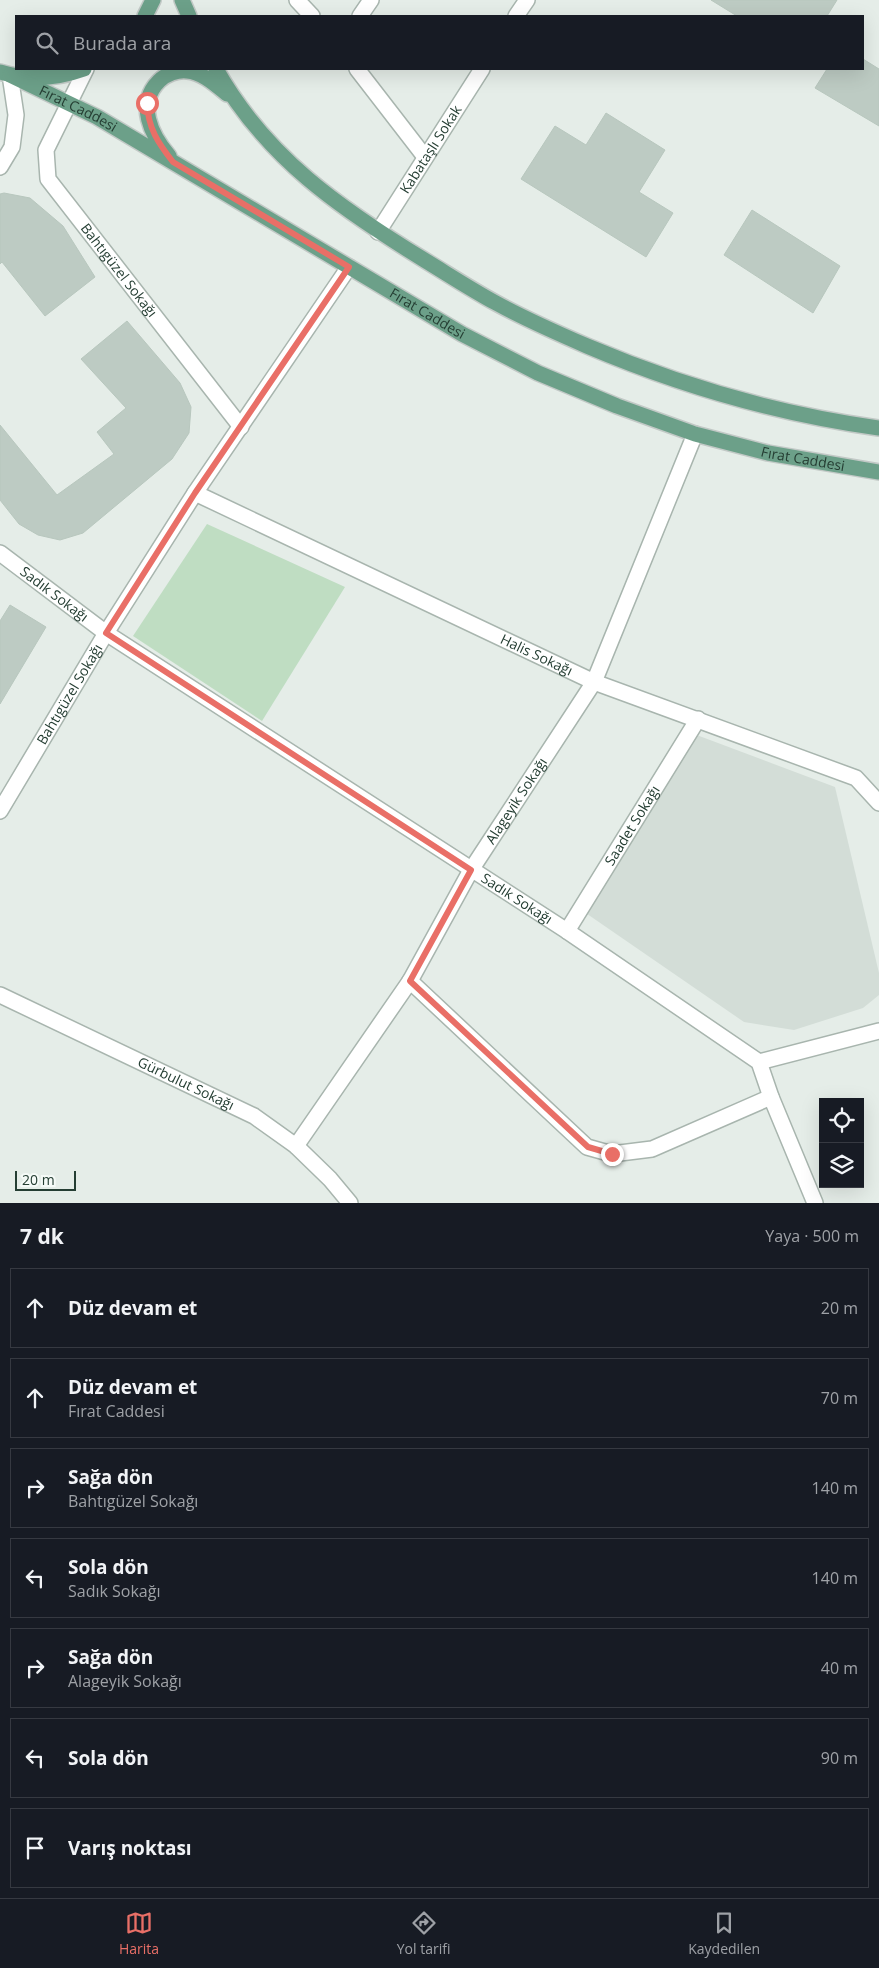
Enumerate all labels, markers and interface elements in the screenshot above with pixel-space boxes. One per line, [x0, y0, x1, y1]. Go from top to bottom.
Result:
search box [15, 15, 864, 70]
icon: search [33, 29, 61, 57]
text: Burada ara [73, 30, 171, 56]
street label: Fırat Caddesi [36, 81, 121, 136]
route start [136, 92, 159, 115]
street label: Kabataşlı Sokak [395, 101, 466, 197]
street label: Bahtıgüzel Sokağı [77, 219, 162, 321]
street label: Fırat Caddesi [386, 283, 468, 343]
street label: Fırat Caddesi [759, 442, 846, 475]
street label: Sadık Sokağı [17, 562, 93, 626]
street label: Halis Sokağı [498, 629, 576, 680]
street label: Bahtıgüzel Sokağı [32, 640, 107, 748]
street label: Alageyik Sokağı [481, 754, 551, 847]
street label: Saadet Sokağı [600, 782, 664, 869]
street label: Sadık Sokağı [478, 868, 556, 928]
street label: Gürbulut Sokağı [135, 1052, 238, 1114]
map controls [819, 1098, 864, 1188]
button: locate [819, 1098, 864, 1143]
route end [601, 1143, 624, 1166]
button: layers [819, 1143, 864, 1188]
scale bar [15, 1168, 76, 1191]
text: 20 m [22, 1170, 55, 1189]
text: 7 dk [20, 1222, 64, 1250]
text: Yaya · 500 m [765, 1225, 859, 1247]
icon: ahead [21, 1294, 49, 1322]
text: Düz devam et [68, 1295, 197, 1321]
text: 20 m [821, 1297, 858, 1319]
text: Düz devam et [68, 1374, 197, 1400]
icon: ahead [21, 1384, 49, 1412]
text: 70 m [821, 1387, 858, 1409]
text: Fırat Caddesi [68, 1400, 165, 1422]
text: Sağa dön [68, 1464, 153, 1490]
icon: right [21, 1474, 49, 1502]
text: 140 m [812, 1477, 858, 1499]
text: Bahtıgüzel Sokağı [68, 1490, 198, 1512]
text: Sola dön [68, 1554, 149, 1580]
icon: left [21, 1564, 49, 1592]
text: 140 m [812, 1567, 858, 1589]
text: Sadık Sokağı [68, 1580, 160, 1602]
text: Sağa dön [68, 1644, 153, 1670]
icon: right [21, 1654, 49, 1682]
text: 40 m [821, 1657, 858, 1679]
text: Alageyik Sokağı [68, 1670, 182, 1692]
icon: left [21, 1744, 49, 1772]
text: Sola dön [68, 1745, 149, 1771]
text: 90 m [821, 1747, 858, 1769]
icon: arrive [21, 1834, 49, 1862]
text: Varış noktası [68, 1835, 192, 1861]
tab: Harita [119, 1909, 159, 1958]
tab: Yol tarifi [397, 1909, 450, 1958]
tab: Kaydedilen [688, 1909, 760, 1958]

